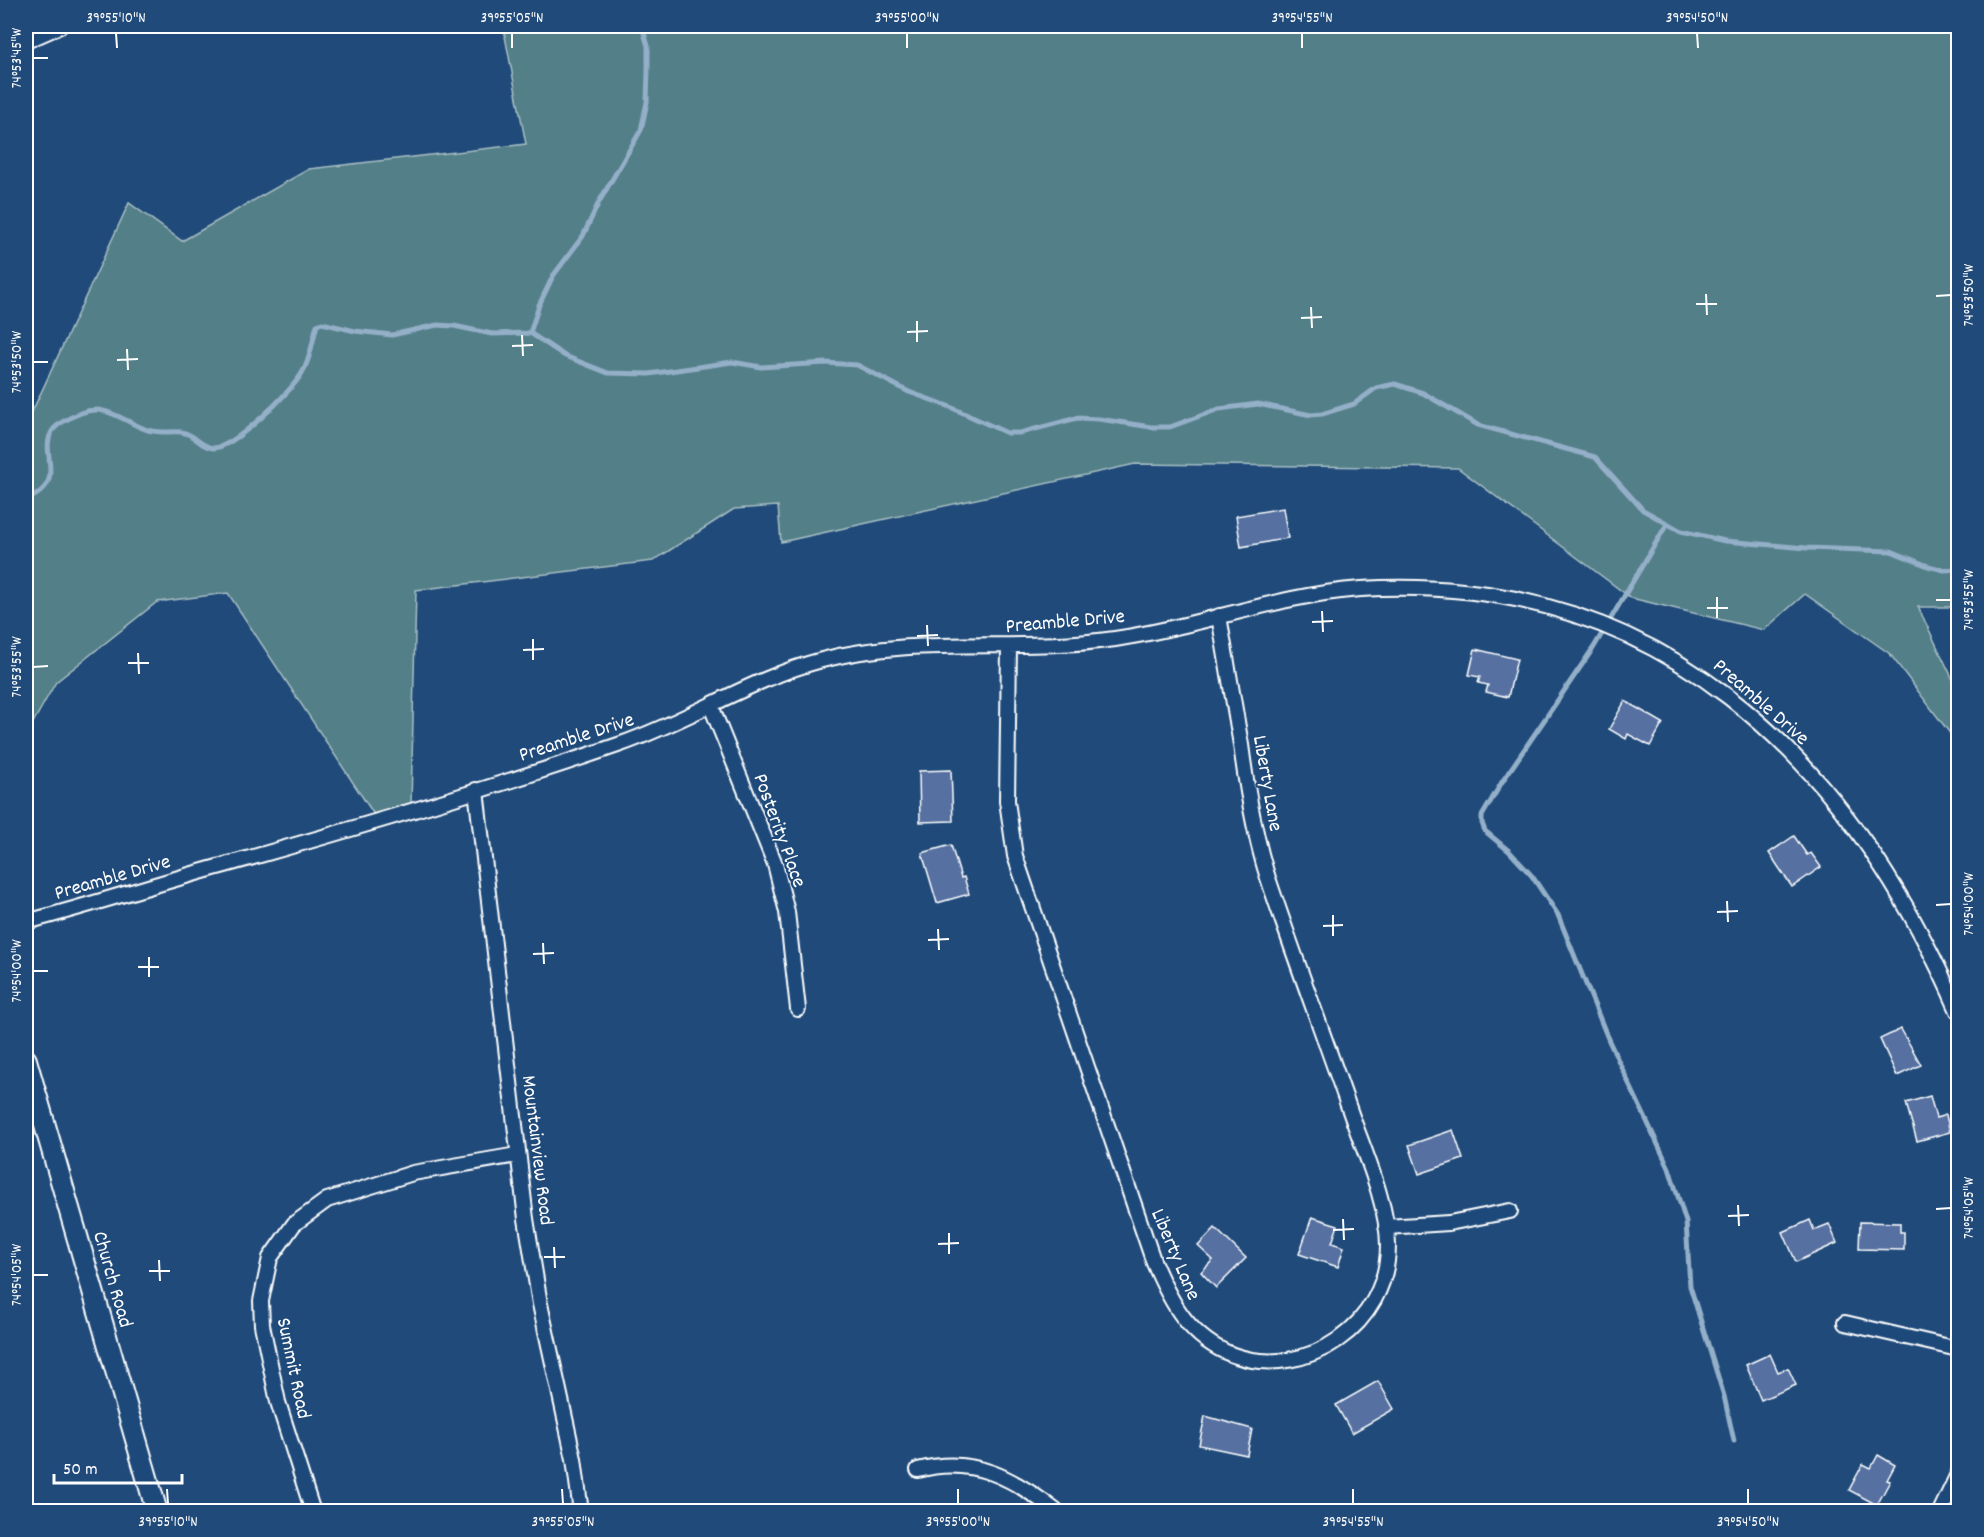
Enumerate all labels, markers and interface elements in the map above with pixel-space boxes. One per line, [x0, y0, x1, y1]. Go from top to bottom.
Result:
text: 39°55'10"N [86, 8, 146, 30]
text: 39°55'05"N [480, 8, 544, 30]
text: 39°55'00"N [875, 8, 939, 30]
text: 39°54'55"N [1271, 8, 1333, 30]
text: 39°54'50"N [1666, 8, 1728, 30]
text: 74°53'45"W [7, 27, 29, 88]
text: 74°53'50"W [1959, 263, 1981, 326]
text: 74°53'50"W [7, 330, 29, 393]
text: 74°53'55"W [1959, 569, 1981, 631]
street label: Preamble Drive [1004, 603, 1126, 643]
text: 74°53'55"W [7, 636, 29, 698]
street label: Preamble Drive [1705, 653, 1815, 754]
street label: Preamble Drive [515, 706, 638, 772]
street label: Liberty Lane [1243, 733, 1289, 834]
street label: Posterity Place [744, 770, 813, 892]
street label: Preamble Drive [51, 848, 174, 910]
text: 74°54'00"W [1959, 872, 1981, 936]
text: 74°54'00"W [7, 939, 29, 1003]
street label: Mountainview Road [512, 1074, 560, 1227]
text: 74°54'05"W [1959, 1177, 1981, 1239]
street label: Liberty Lane [1141, 1205, 1207, 1306]
street label: Church Road [83, 1228, 139, 1332]
text: 74°54'05"W [7, 1244, 29, 1306]
street label: Summit Road [267, 1315, 317, 1422]
scale bar [54, 1447, 182, 1485]
text: 50 m [63, 1458, 98, 1483]
text: 39°55'10"N [138, 1512, 198, 1534]
text: 39°55'05"N [531, 1512, 595, 1534]
text: 39°55'00"N [926, 1512, 990, 1534]
text: 39°54'55"N [1322, 1512, 1384, 1534]
text: 39°54'50"N [1717, 1512, 1779, 1534]

